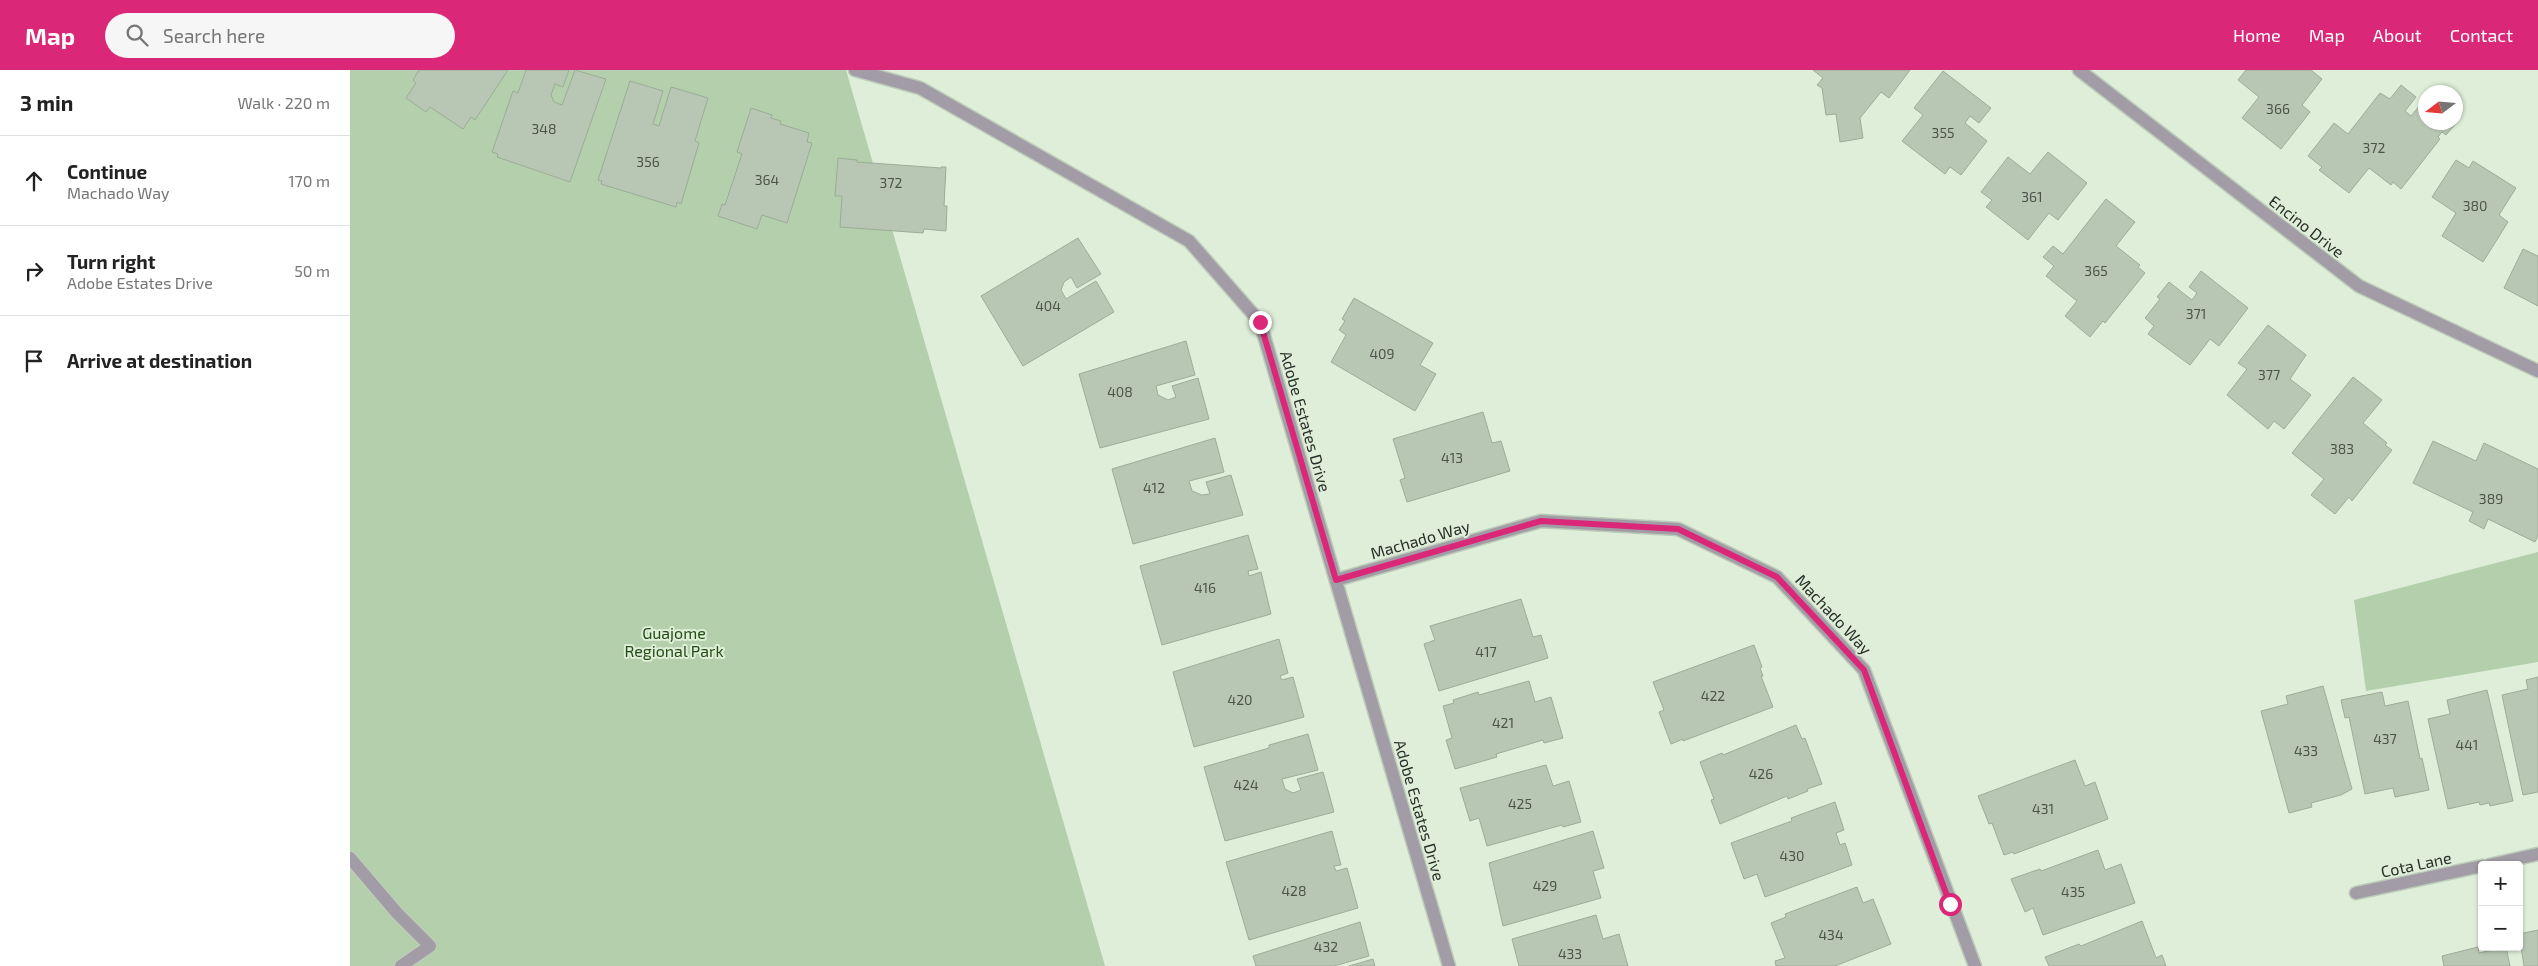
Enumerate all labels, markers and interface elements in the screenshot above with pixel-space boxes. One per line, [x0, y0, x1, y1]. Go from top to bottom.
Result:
search box [105, 13, 455, 58]
text: Map [25, 21, 75, 50]
icon: search [123, 21, 151, 49]
text: Search here [163, 24, 265, 47]
text: Home [2233, 24, 2281, 46]
text: Map [2309, 24, 2345, 46]
text: About [2373, 24, 2422, 46]
text: Contact [2450, 24, 2513, 46]
north arrow [2418, 85, 2463, 130]
text: 3 min [20, 90, 73, 115]
text: Walk · 220 m [237, 93, 330, 112]
house number: 366 [2266, 100, 2290, 117]
house number: 348 [532, 120, 556, 137]
house number: 355 [1932, 124, 1954, 141]
house number: 372 [2363, 139, 2386, 156]
house number: 356 [636, 153, 660, 170]
text: Continue [67, 160, 147, 183]
icon: ahead [20, 167, 48, 195]
text: 170 m [288, 171, 330, 190]
house number: 364 [755, 171, 779, 188]
house number: 372 [880, 174, 903, 191]
text: Machado Way [67, 183, 170, 202]
house number: 361 [2021, 188, 2043, 205]
street label: Encino Drive [2266, 191, 2348, 261]
house number: 380 [2463, 197, 2487, 214]
text: Turn right [67, 250, 155, 273]
icon: right [20, 257, 48, 285]
text: 50 m [294, 261, 330, 280]
house number: 365 [2084, 262, 2108, 279]
text: Adobe Estates Drive [67, 273, 213, 292]
house number: 404 [1035, 297, 1061, 314]
house number: 371 [2186, 305, 2206, 322]
route end [1249, 311, 1272, 334]
house number: 409 [1369, 345, 1395, 362]
icon: arrive [20, 347, 48, 375]
street label: Adobe Estates Drive [1277, 348, 1335, 494]
text: Arrive at destination [67, 349, 252, 372]
house number: 377 [2258, 366, 2280, 383]
house number: 408 [1107, 383, 1133, 400]
house number: 383 [2330, 440, 2354, 457]
house number: 413 [1441, 449, 1463, 466]
house number: 412 [1143, 479, 1165, 496]
house number: 389 [2479, 490, 2503, 507]
street label: Machado Way [1368, 516, 1472, 562]
street label: Machado Way [1792, 570, 1876, 658]
house number: 416 [1194, 579, 1216, 596]
park label: Guajome Regional Park [624, 623, 724, 660]
house number: 417 [1475, 643, 1497, 660]
house number: 422 [1701, 687, 1725, 704]
house number: 420 [1228, 691, 1252, 708]
house number: 421 [1492, 714, 1514, 731]
house number: 437 [2373, 730, 2397, 747]
house number: 441 [2456, 736, 2478, 753]
street label: Adobe Estates Drive [1391, 737, 1449, 883]
house number: 433 [2294, 742, 2318, 759]
house number: 426 [1749, 765, 1773, 782]
house number: 424 [1233, 776, 1259, 793]
house number: 425 [1508, 795, 1532, 812]
house number: 431 [2032, 800, 2054, 817]
house number: 430 [1780, 847, 1804, 864]
street label: Cota Lane [2379, 847, 2453, 881]
map controls [2478, 861, 2523, 951]
button: + [2478, 861, 2523, 906]
house number: 429 [1533, 877, 1557, 894]
house number: 428 [1282, 882, 1306, 899]
house number: 435 [2061, 883, 2085, 900]
route start [1939, 893, 1962, 916]
button: − [2478, 906, 2523, 951]
house number: 434 [1818, 926, 1844, 943]
house number: 432 [1314, 938, 1338, 955]
house number: 433 [1558, 945, 1582, 962]

